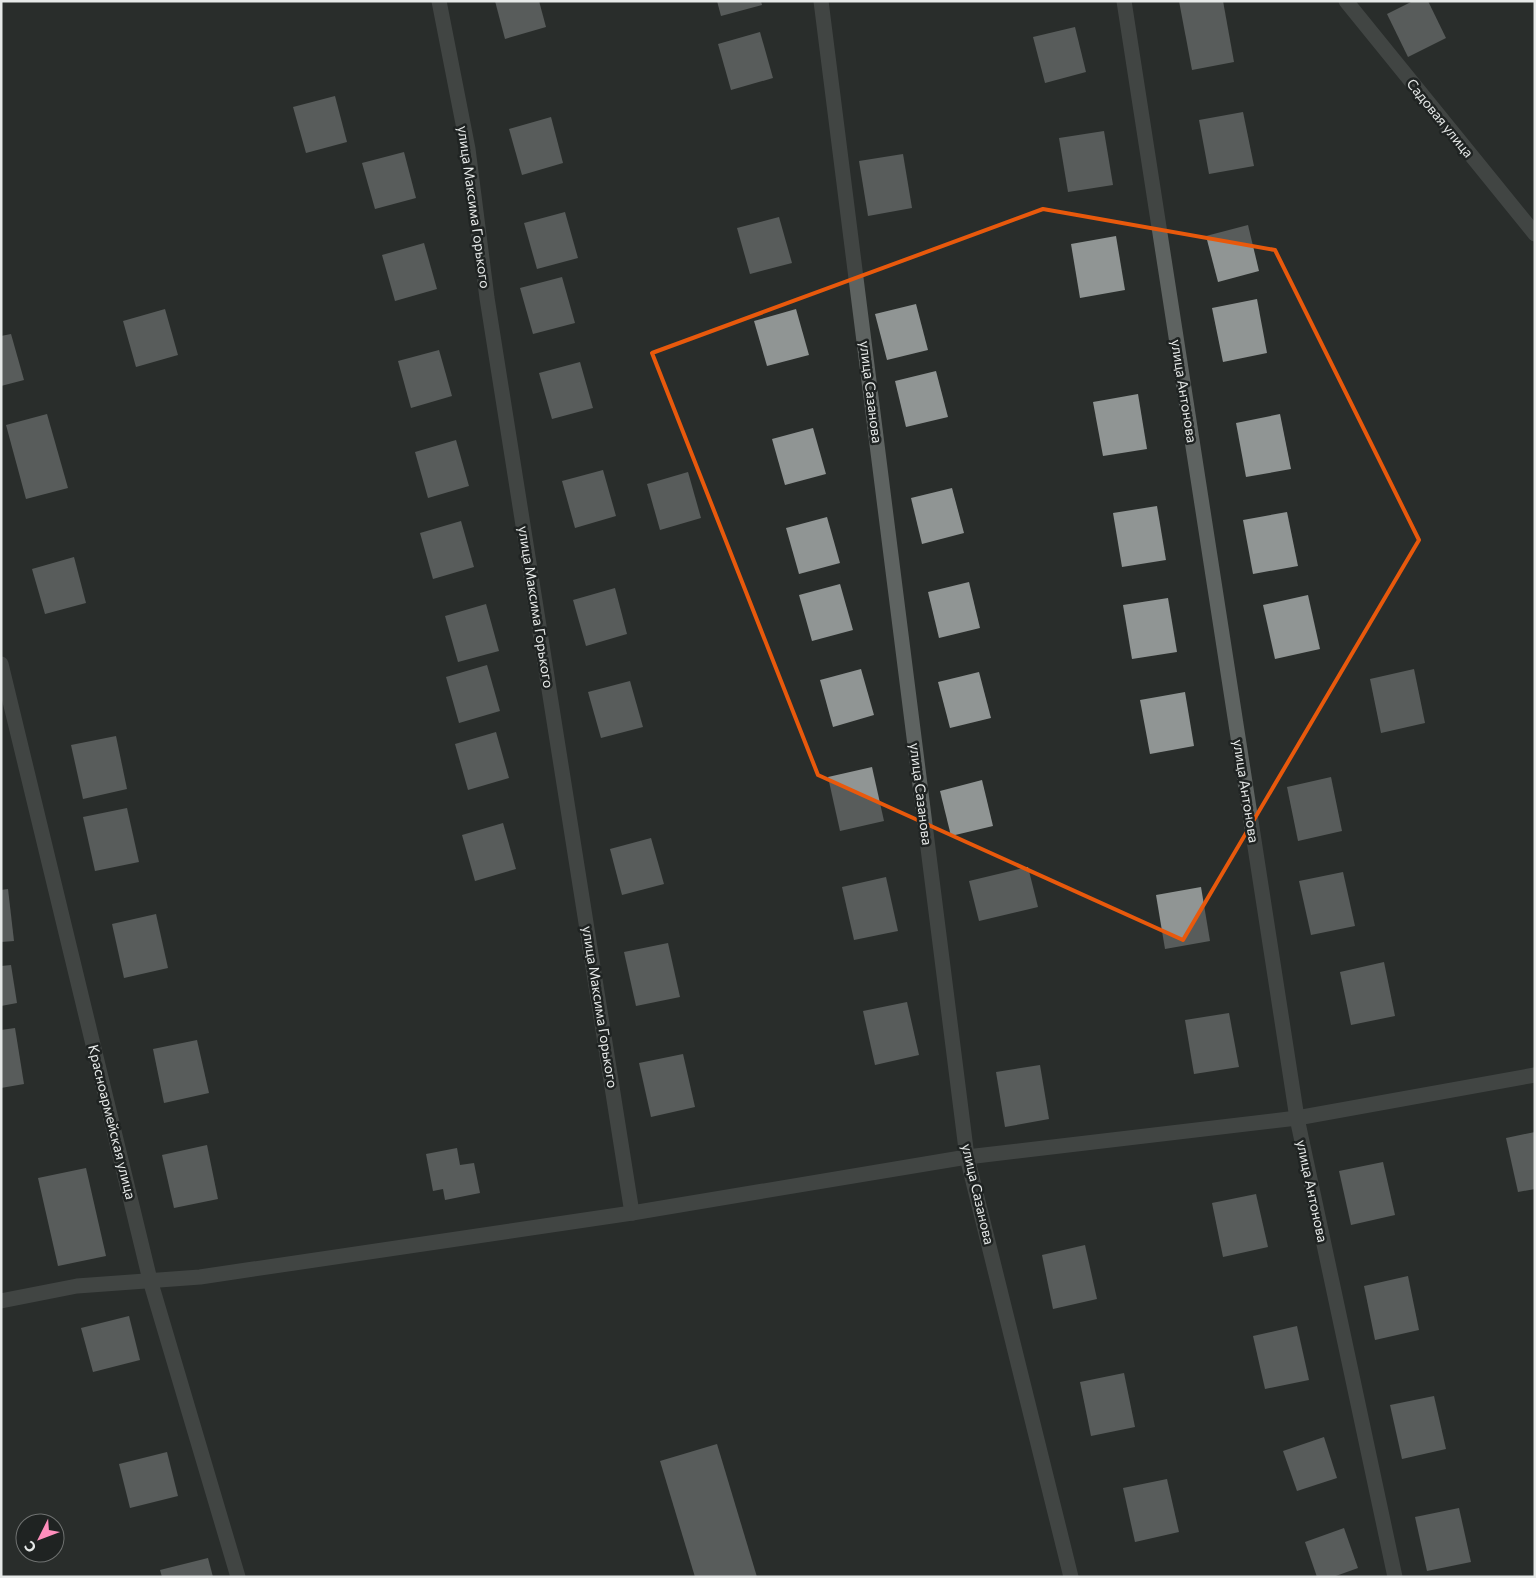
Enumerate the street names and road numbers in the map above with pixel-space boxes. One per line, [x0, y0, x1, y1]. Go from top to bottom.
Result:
street label: Садовая улица [1403, 75, 1477, 161]
street label: улица Максима Горького [455, 125, 494, 289]
street label: улица Антонова [1168, 338, 1201, 444]
street label: улица Сазанова [857, 340, 886, 444]
street label: улица Максима Горького [515, 525, 558, 689]
street label: улица Антонова [1230, 738, 1263, 844]
street label: улица Сазанова [907, 742, 936, 846]
street label: улица Максима Горького [579, 925, 622, 1089]
street label: Красноармейская улица [85, 1043, 140, 1201]
street label: улица Антонова [1293, 1138, 1332, 1244]
street label: улица Сазанова [959, 1142, 998, 1246]

